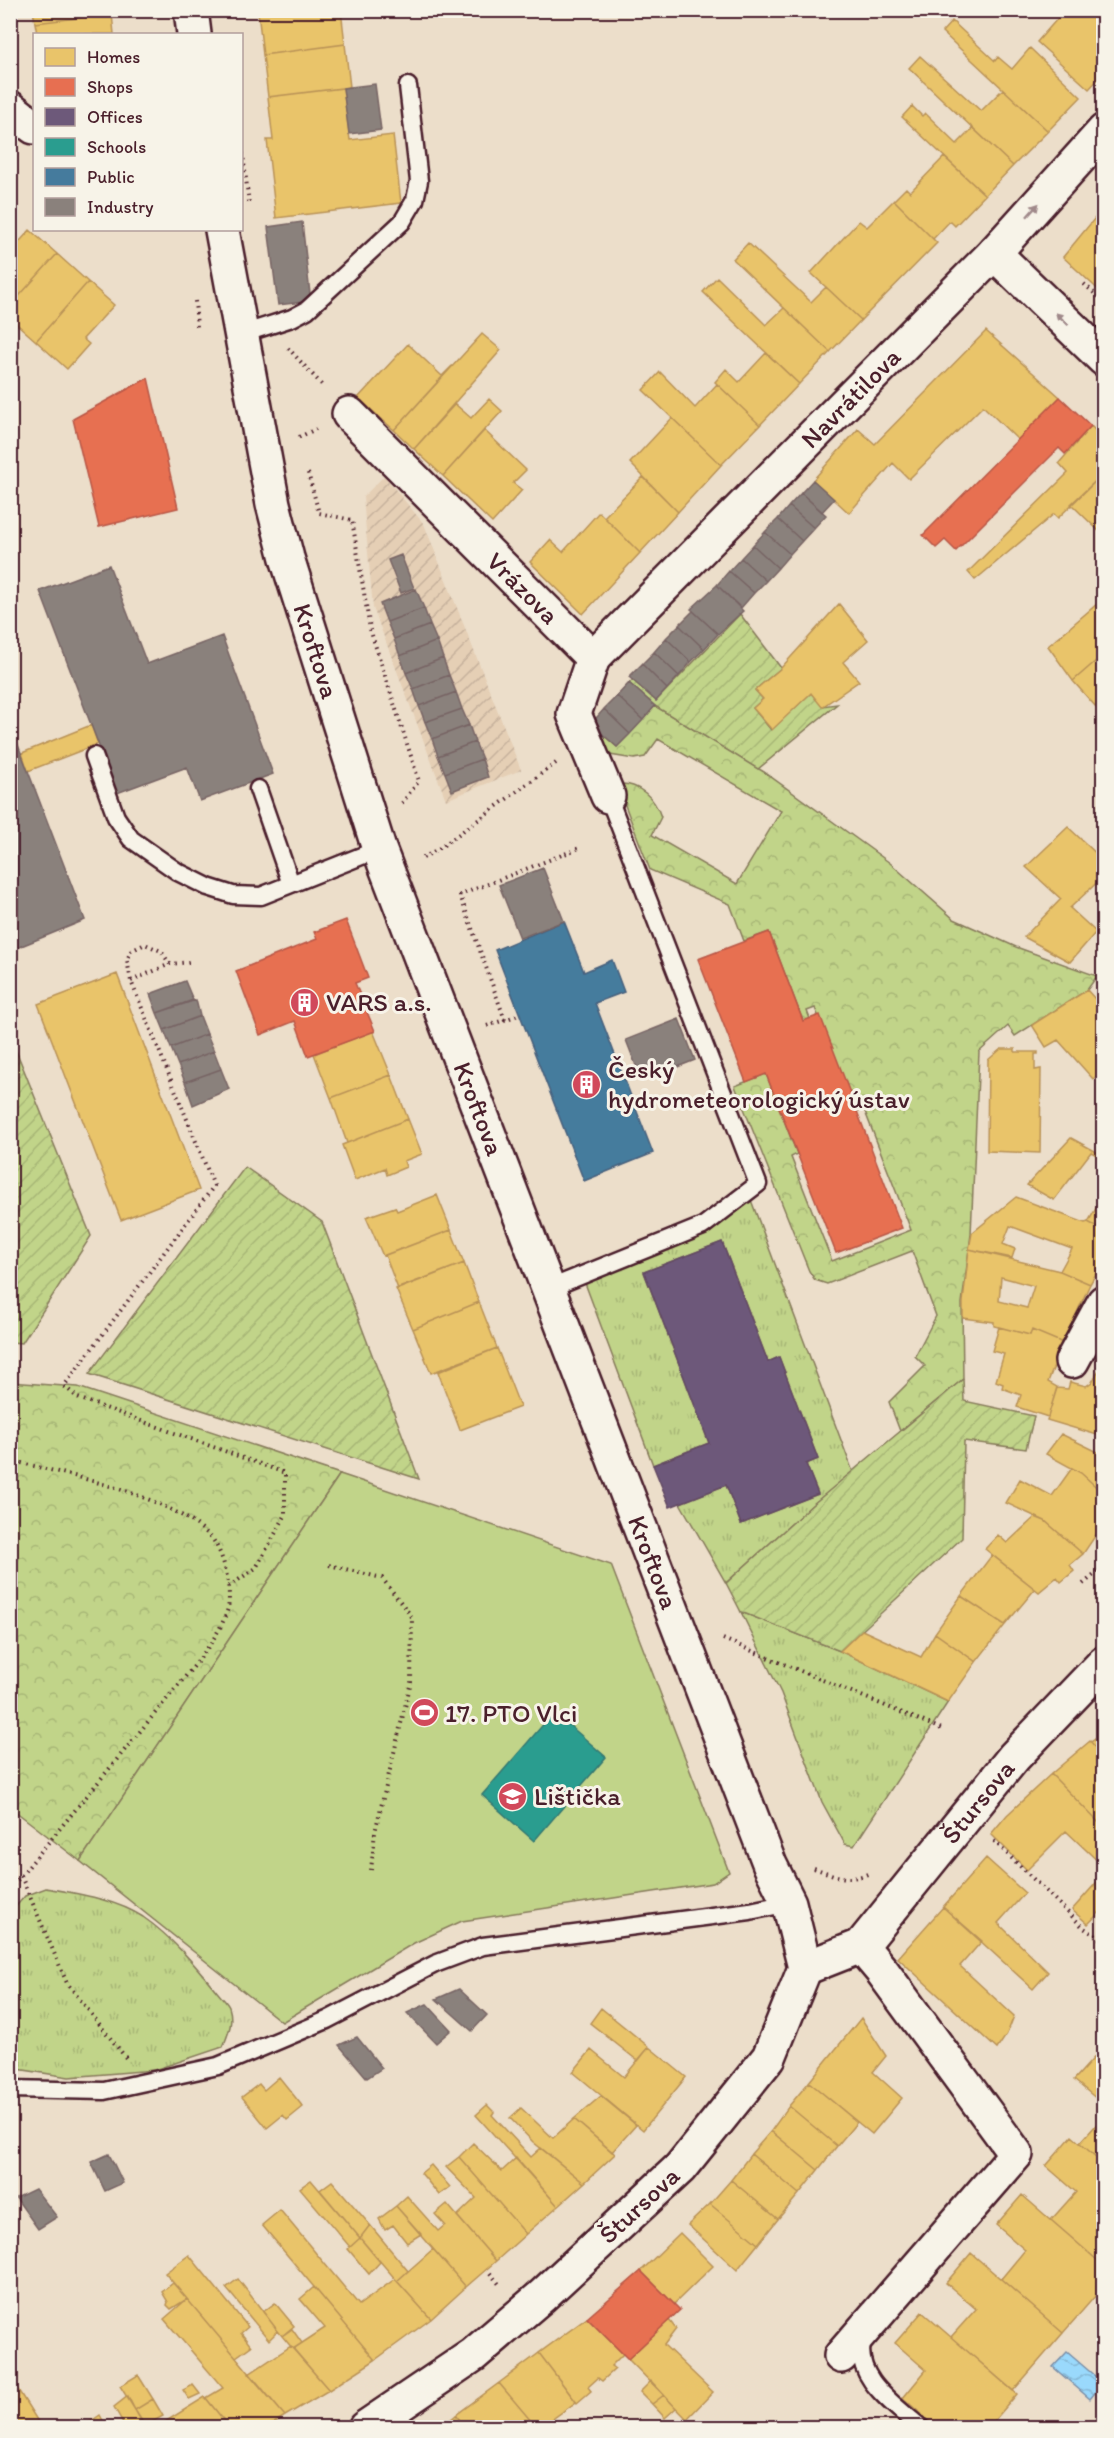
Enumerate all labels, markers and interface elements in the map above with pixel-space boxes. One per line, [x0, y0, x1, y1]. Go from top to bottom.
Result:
legend [33, 33, 243, 231]
text: Homes [87, 46, 140, 68]
text: Shops [87, 76, 133, 98]
text: Offices [87, 106, 143, 128]
text: Schools [87, 136, 146, 158]
text: Public [87, 166, 135, 188]
text: Industry [87, 196, 154, 218]
one-way arrow [1026, 203, 1039, 218]
one-way arrow [1055, 312, 1069, 326]
street label: Navrátilova [794, 341, 908, 455]
street label: Vrázova [480, 545, 566, 631]
street label: Kroftova [286, 599, 347, 703]
building icon: VARS a.s. [289, 986, 321, 1018]
place label: VARS a.s. [326, 986, 432, 1018]
place label: Český hydrometeorologický ústav [608, 1053, 910, 1115]
street label: Kroftova [446, 1057, 512, 1161]
building icon: Český hydrometeorologický ústav [571, 1068, 603, 1100]
street label: Kroftova [621, 1511, 686, 1614]
sports icon: 17. PTO Vlci [408, 1697, 440, 1729]
place label: 17. PTO Vlci [445, 1697, 578, 1729]
street label: Štursova [934, 1753, 1022, 1850]
school or university icon: Lištička [497, 1780, 529, 1812]
place label: Lištička [534, 1780, 621, 1812]
street label: Štursova [592, 2159, 687, 2250]

